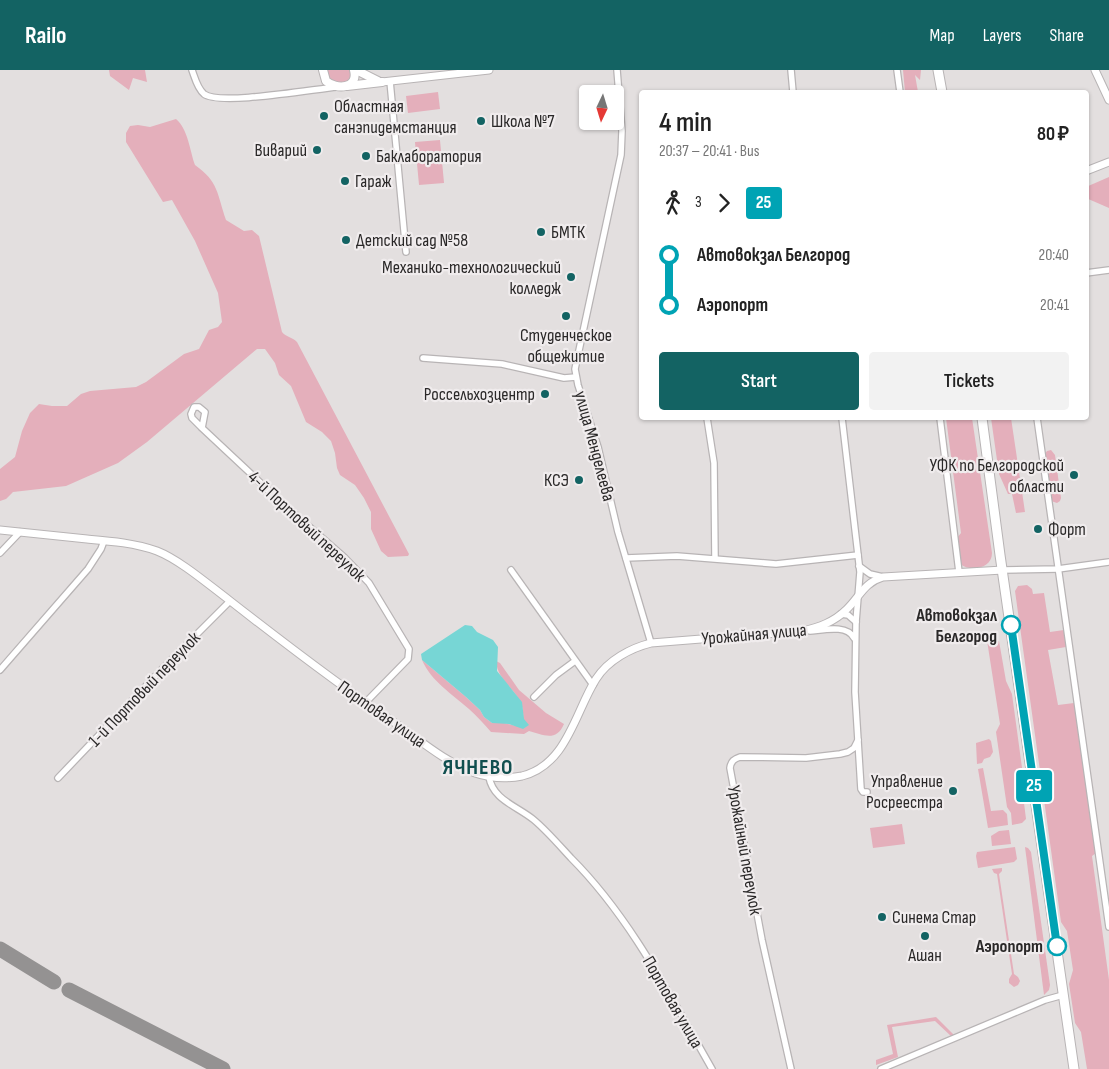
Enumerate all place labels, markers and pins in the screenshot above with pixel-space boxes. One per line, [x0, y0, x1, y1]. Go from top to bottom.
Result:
place label: Областная санэпидемстанция [334, 96, 457, 138]
marker: Областная санэпидемстанция [318, 110, 330, 122]
place label: Школа №7 [491, 111, 555, 132]
marker: Школа №7 [475, 115, 487, 127]
place label: Виварий [255, 140, 307, 161]
marker: Виварий [311, 144, 323, 156]
place label: Баклаборатория [376, 146, 482, 167]
marker: Баклаборатория [360, 150, 372, 162]
place label: Гараж [355, 171, 392, 192]
marker: Гараж [339, 175, 351, 187]
place label: БМТК [551, 222, 586, 243]
marker: БМТК [535, 226, 547, 238]
place label: Детский сад №58 [356, 230, 468, 251]
marker: Детский сад №58 [340, 234, 352, 246]
place label: Механико-технологический колледж [382, 257, 561, 299]
marker: Механико-технологический колледж [565, 271, 577, 283]
marker: Студенческое общежитие [560, 310, 572, 322]
place label: Студенческое общежитие [520, 325, 612, 367]
place label: Россельхозцентр [424, 384, 535, 405]
marker: Россельхозцентр [539, 388, 551, 400]
place label: УФК по Белгородской области [929, 455, 1064, 497]
marker: УФК по Белгородской области [1068, 469, 1080, 481]
place label: КСЭ [544, 470, 569, 491]
marker: КСЭ [573, 474, 585, 486]
place label: Форт [1048, 519, 1086, 540]
marker: Форт [1032, 523, 1044, 535]
place label: Автовокзал Белгород [915, 605, 998, 647]
marker: Автовокзал Белгород [1001, 615, 1021, 635]
place label: Управление Росреестра [866, 771, 943, 813]
marker: Управление Росреестра [947, 785, 959, 797]
place label: Синема Стар [892, 907, 976, 928]
marker: Синема Стар [876, 911, 888, 923]
marker: Ашан [919, 930, 931, 942]
place label: Аэропорт [975, 936, 1043, 957]
marker: Аэропорт [1047, 936, 1067, 956]
place label: Ашан [907, 945, 942, 966]

